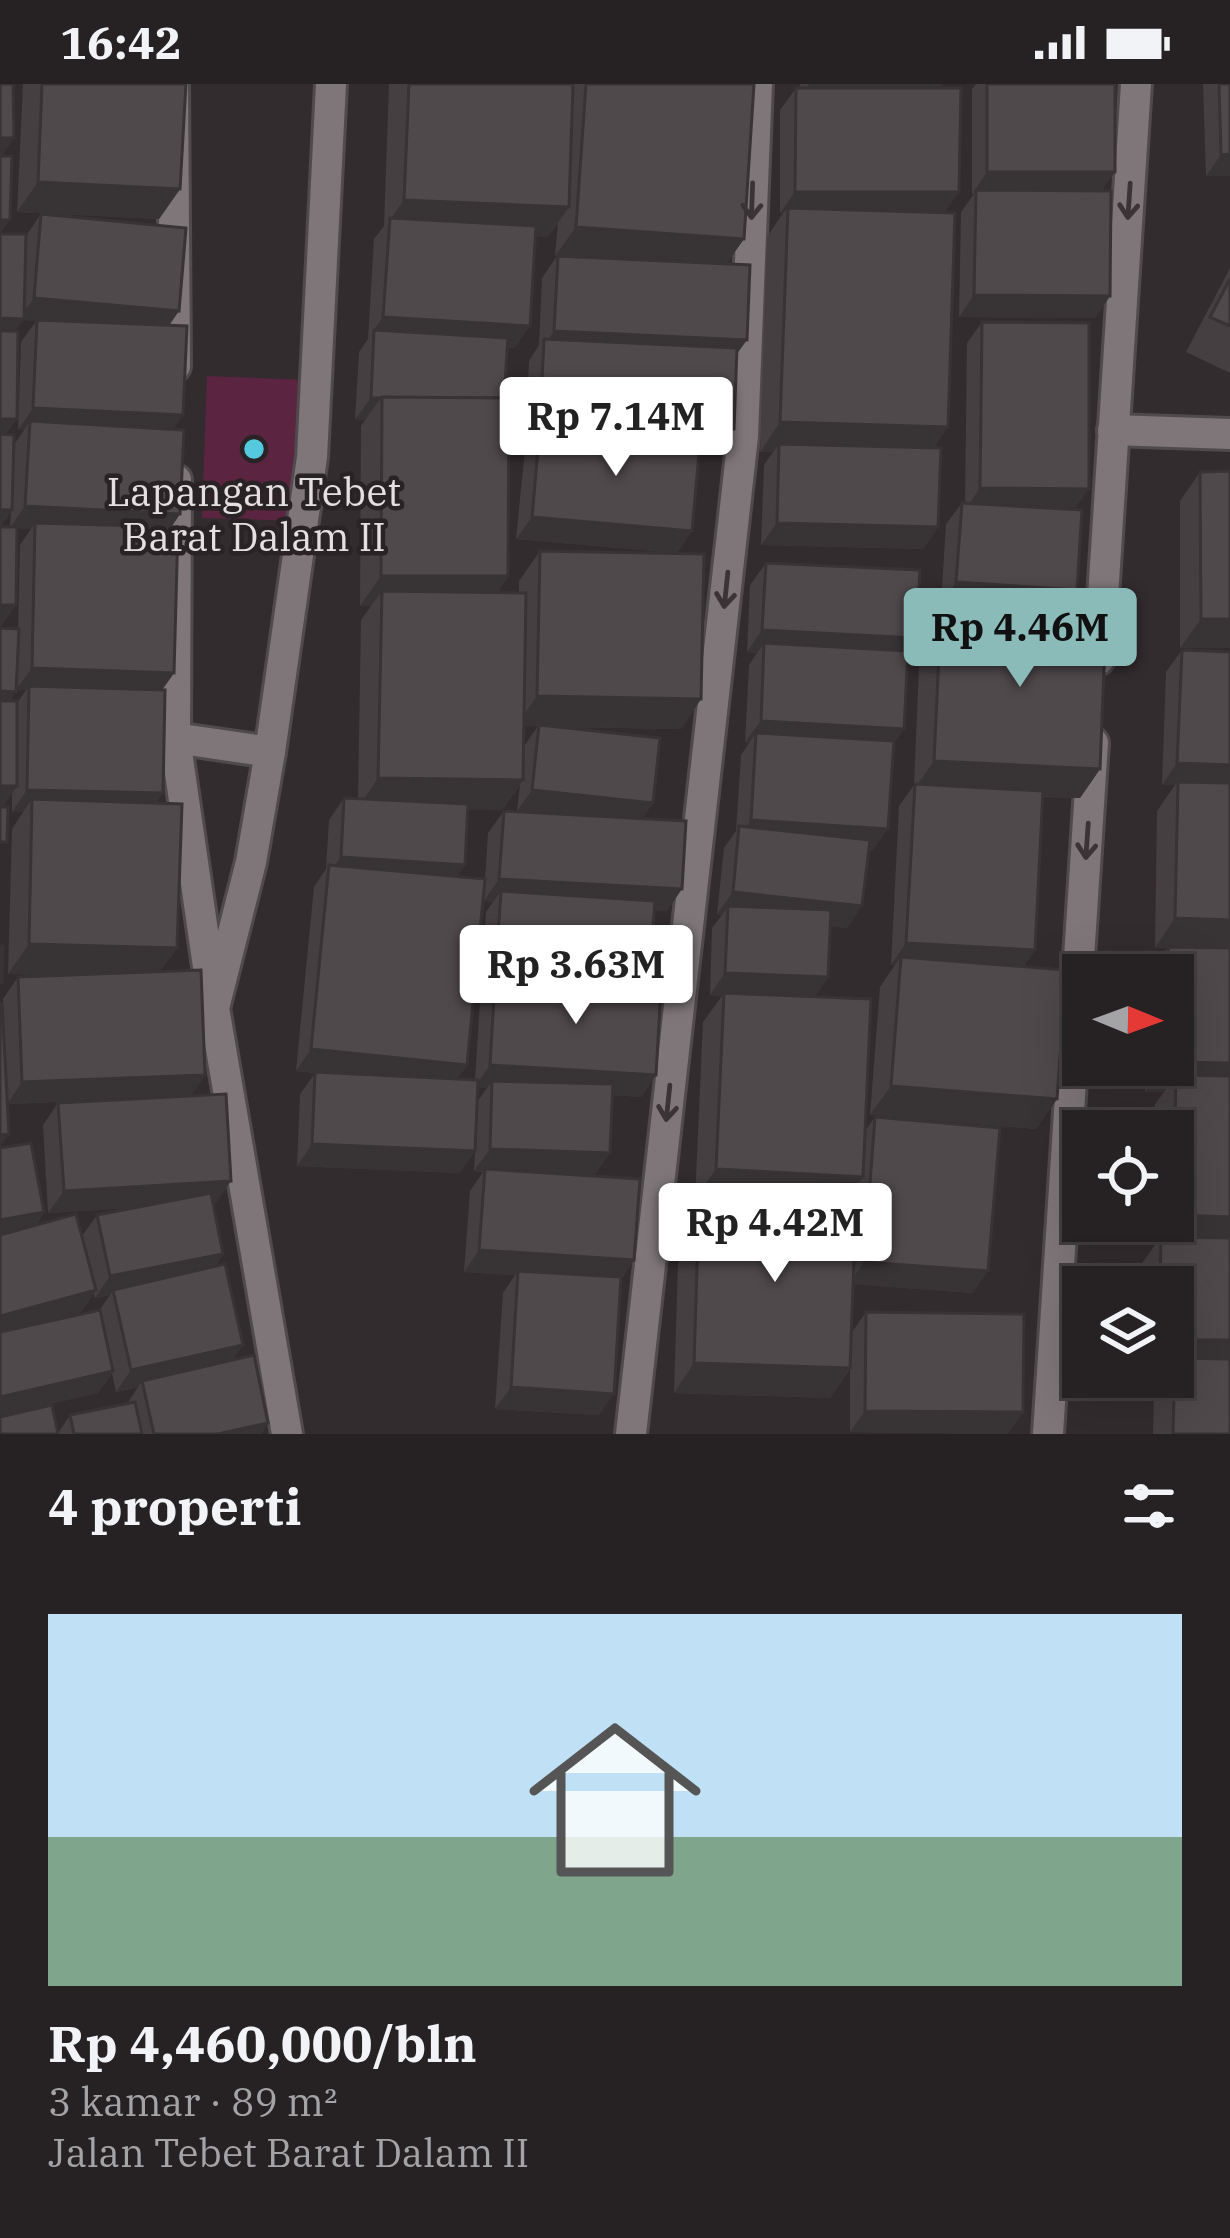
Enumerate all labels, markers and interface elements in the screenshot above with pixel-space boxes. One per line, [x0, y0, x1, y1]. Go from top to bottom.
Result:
text: 16:42 [60, 13, 182, 71]
one-way arrow [740, 181, 763, 220]
one-way arrow [1117, 181, 1140, 220]
pin: Rp 7.14M [492, 377, 740, 479]
text: Rp 7.14M [527, 390, 705, 441]
marker: Lapangan Tebet Barat Dalam II [241, 436, 267, 462]
place label: Lapangan Tebet Barat Dalam II [107, 466, 401, 562]
one-way arrow [714, 570, 736, 609]
pin: Rp 4.46M [896, 588, 1144, 690]
text: Rp 4.46M [931, 601, 1109, 652]
one-way arrow [1075, 821, 1098, 860]
pin: Rp 3.63M [452, 925, 700, 1027]
text: Rp 3.63M [487, 938, 665, 989]
north arrow [1062, 954, 1194, 1086]
map controls [1062, 954, 1194, 1398]
one-way arrow [656, 1082, 679, 1121]
button: locate [1062, 1110, 1194, 1242]
pin: Rp 4.42M [651, 1183, 899, 1285]
text: Rp 4.42M [686, 1196, 864, 1247]
button: layers [1062, 1266, 1194, 1398]
text: 4 properti [48, 1473, 301, 1539]
icon: filters [1116, 1473, 1182, 1539]
icon: home [507, 1692, 723, 1908]
text: Rp 4,460,000/bln [48, 2010, 477, 2076]
text: 3 kamar · 89 m² [48, 2076, 338, 2127]
text: Jalan Tebet Barat Dalam II [48, 2127, 529, 2178]

